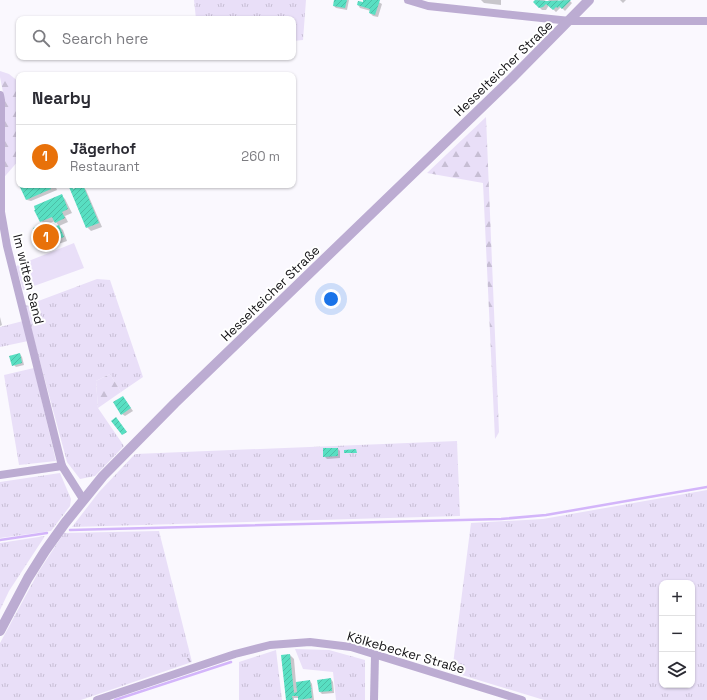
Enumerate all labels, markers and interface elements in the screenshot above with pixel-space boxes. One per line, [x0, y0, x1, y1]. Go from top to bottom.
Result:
search box [16, 16, 296, 60]
street label: Hesselteicher Straße [450, 17, 556, 120]
icon: search [30, 27, 52, 49]
text: Search here [62, 29, 148, 48]
text: Nearby [32, 87, 91, 109]
text: Jägerhof [70, 139, 136, 158]
text: 1 [42, 148, 48, 165]
text: 260 m [241, 148, 280, 165]
text: Restaurant [70, 158, 140, 175]
pin: 1 [33, 222, 59, 252]
street label: Im witten Sand [9, 232, 48, 326]
street label: Hesselteicher Straße [217, 242, 323, 345]
your location [321, 289, 341, 309]
map controls [659, 580, 695, 688]
button: + [659, 580, 695, 616]
button: − [659, 616, 695, 652]
street label: Kölkebecker Straße [345, 628, 467, 677]
button: layers [659, 652, 695, 688]

